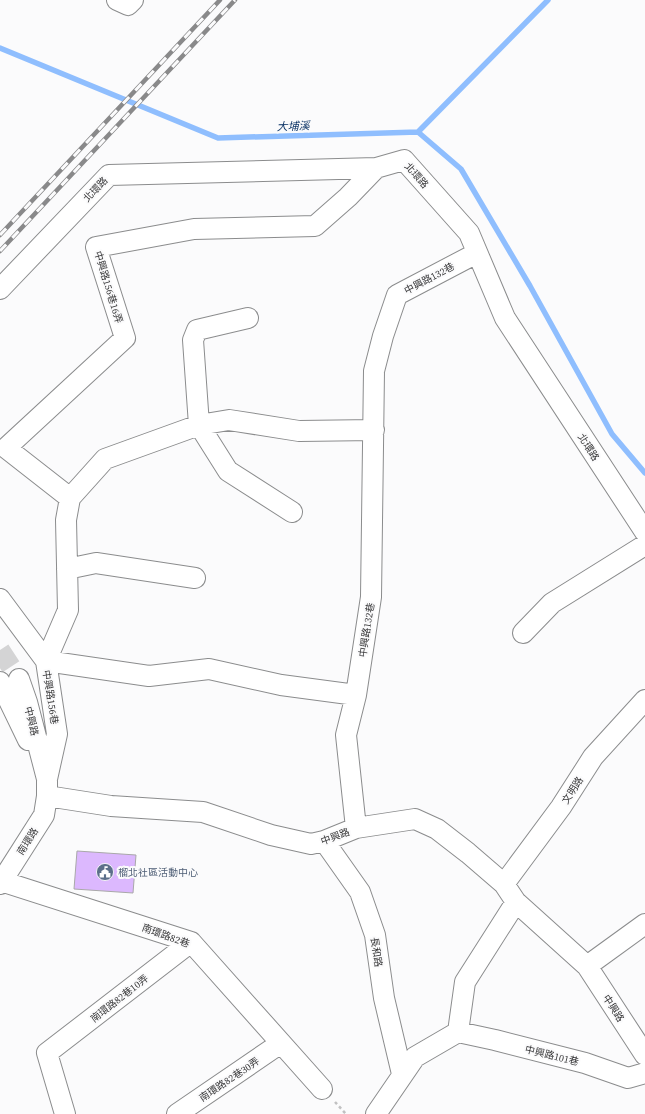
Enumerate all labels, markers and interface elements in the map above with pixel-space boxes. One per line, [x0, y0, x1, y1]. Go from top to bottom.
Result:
water label: 大埔溪 [276, 118, 312, 135]
street label: 北環路 [402, 160, 431, 191]
street label: 北環路 [80, 174, 110, 205]
street label: 中興路156巷16弄 [91, 249, 126, 325]
street label: 中興路132巷 [402, 260, 457, 297]
street label: 北環路 [575, 431, 602, 463]
street label: 中興路132巷 [356, 602, 377, 658]
street label: 中興路156巷 [40, 669, 61, 725]
street label: 中興路 [22, 705, 41, 737]
street label: 文明路 [559, 774, 586, 806]
street label: 南環路 [14, 825, 41, 857]
street label: 中興路 [319, 825, 351, 848]
public building icon: 榴北社區活動中心 [95, 862, 115, 882]
place label: 榴北社區活動中心 [118, 866, 198, 879]
street label: 南環路82巷 [140, 921, 192, 950]
street label: 長和路 [368, 936, 385, 968]
street label: 南環路82巷10弄 [88, 972, 151, 1025]
street label: 中興路 [600, 992, 627, 1024]
street label: 中興路101巷 [524, 1043, 580, 1068]
street label: 南環路82巷30弄 [197, 1054, 262, 1104]

